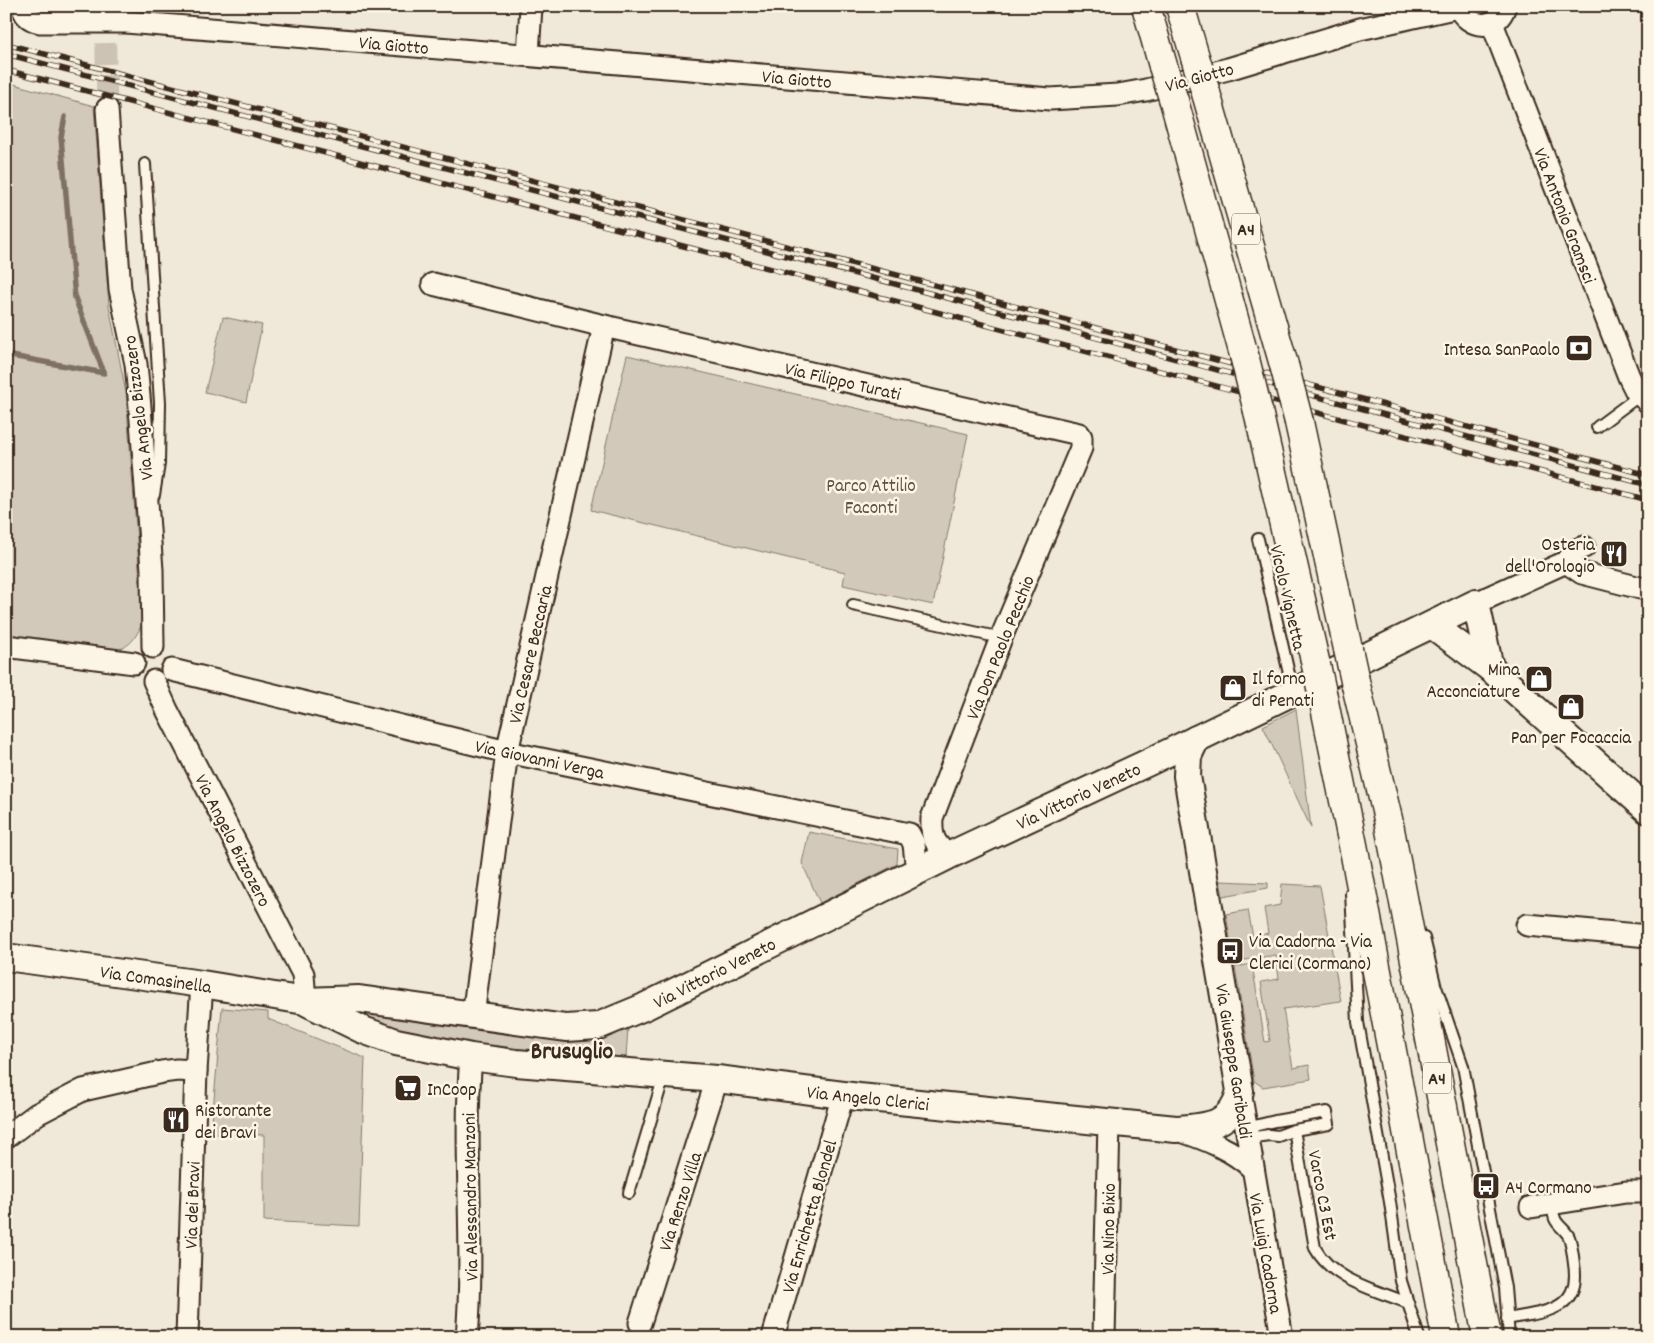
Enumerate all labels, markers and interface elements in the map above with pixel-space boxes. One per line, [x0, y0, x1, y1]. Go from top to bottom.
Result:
street label: Via Giotto [358, 31, 430, 64]
street label: Via Giotto [1163, 57, 1237, 101]
street label: Via Giotto [761, 65, 833, 98]
street label: Via Antonio Gramsci [1524, 145, 1601, 288]
road number: A4 [1232, 213, 1260, 244]
bank icon: Intesa SanPaolo [1564, 333, 1594, 363]
street label: Via Angelo Bizzozero [118, 334, 163, 481]
place label: Intesa SanPaolo [1444, 338, 1560, 365]
street label: Via Filippo Turati [781, 357, 903, 410]
park label: Parco Attilio Faconti [826, 474, 916, 523]
place label: Osteria dell'Orologio [1505, 533, 1596, 582]
restaurant icon: Osteria dell'Orologio [1599, 539, 1629, 569]
street label: Vicolo Vignetta [1260, 543, 1311, 654]
street label: Via Don Paolo Pecchio [961, 572, 1044, 725]
street label: Via Cesare Beccaria [503, 582, 562, 727]
place label: Mina Acconciature [1426, 658, 1521, 707]
shop icon: Mina Acconciature [1524, 664, 1554, 694]
place label: Il forno di Penati [1252, 667, 1314, 716]
shop icon: Il forno di Penati [1218, 673, 1248, 703]
shop icon: Pan per Focaccia [1556, 692, 1586, 722]
place label: Pan per Focaccia [1511, 726, 1632, 753]
street label: Via Giovanni Verga [472, 735, 607, 789]
street label: Via Vittorio Veneto [1013, 758, 1146, 839]
street label: Via Angelo Bizzozero [186, 771, 276, 913]
place label: Via Cadorna - Via Clerici (Cormano) [1249, 930, 1373, 979]
street label: Via Vittorio Veneto [650, 933, 782, 1018]
bus stop icon: Via Cadorna - Via Clerici (Cormano) [1215, 936, 1245, 966]
street label: Via Comasinella [98, 960, 214, 1003]
street label: Via Giuseppe Garibaldi [1206, 982, 1257, 1142]
district label: Brusuglio [531, 1036, 614, 1070]
road number: A4 [1423, 1062, 1451, 1094]
supermarket icon: InCoop [393, 1073, 423, 1103]
place label: InCoop [427, 1078, 477, 1105]
street label: Via Angelo Clerici [805, 1081, 931, 1120]
place label: Ristorante dei Bravi [195, 1099, 271, 1148]
restaurant icon: Ristorante dei Bravi [161, 1105, 191, 1135]
street label: Via Alessandro Manzoni [458, 1112, 487, 1281]
street label: Via Enrichetta Blondel [777, 1137, 846, 1297]
street label: Via Renzo Villa [654, 1148, 711, 1255]
street label: Varco C3 Est [1299, 1148, 1343, 1243]
street label: Via dei Bravi [179, 1160, 210, 1249]
bus stop icon: A4 Cormano [1471, 1171, 1501, 1201]
place label: A4 Cormano [1505, 1176, 1592, 1203]
street label: Via Nino Bixio [1096, 1183, 1125, 1275]
street label: Via Luigi Cadorna [1240, 1191, 1288, 1317]

